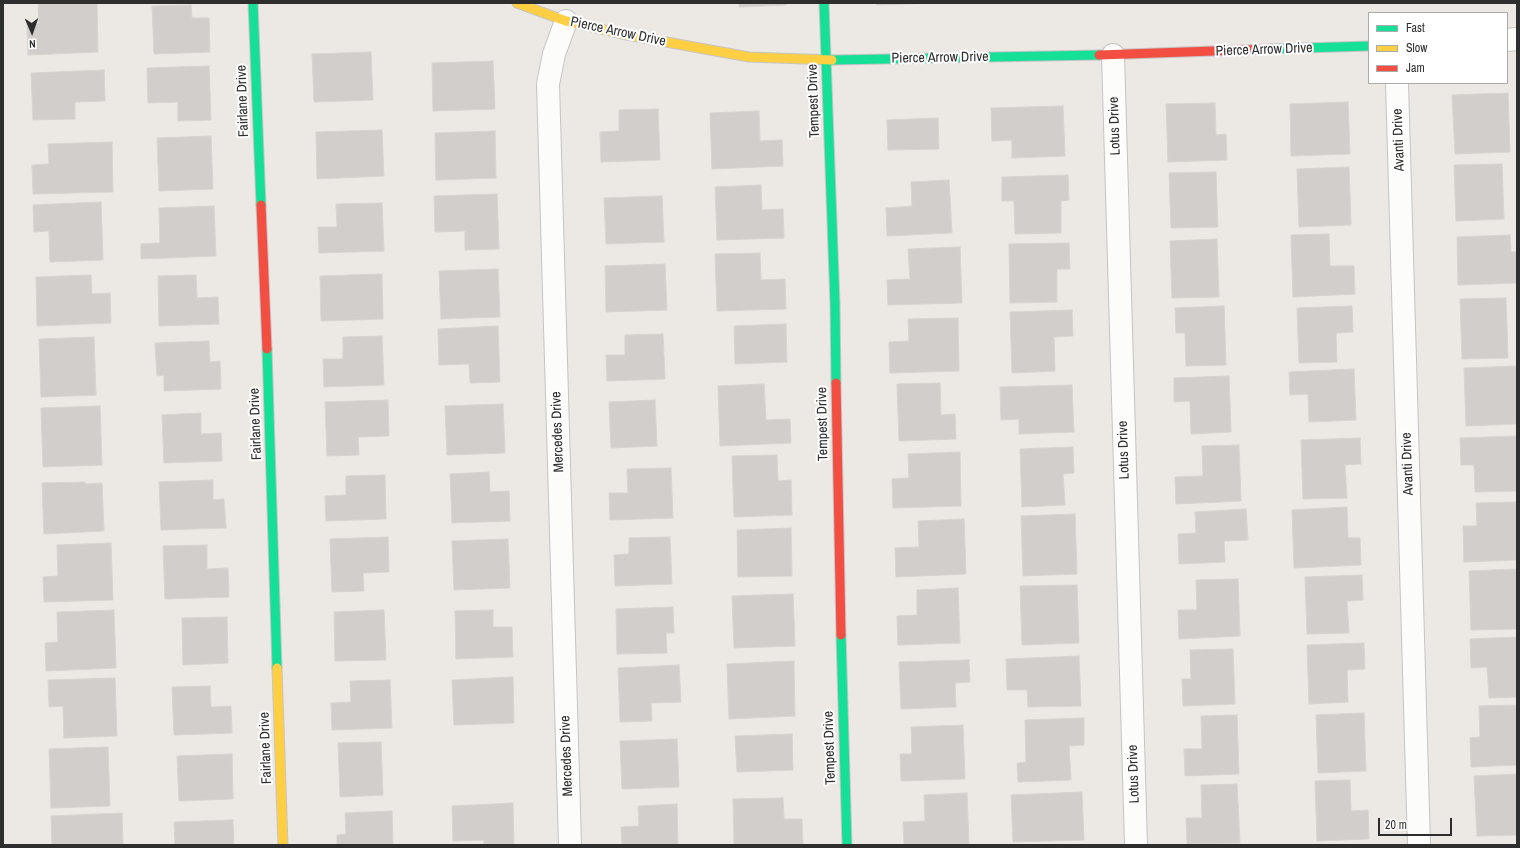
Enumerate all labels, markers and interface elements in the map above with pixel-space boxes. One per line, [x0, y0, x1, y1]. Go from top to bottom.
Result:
north arrow [12, 12, 52, 52]
legend [1368, 12, 1508, 84]
street label: Pierce Arrow Drive [569, 14, 667, 50]
text: Fast [1406, 20, 1425, 36]
text: N [29, 37, 36, 51]
street label: Pierce Arrow Drive [1215, 40, 1313, 60]
text: Slow [1406, 40, 1427, 56]
street label: Pierce Arrow Drive [891, 49, 989, 67]
text: Jam [1406, 60, 1425, 76]
street label: Tempest Drive [804, 64, 824, 138]
street label: Fairlane Drive [233, 65, 253, 137]
street label: Lotus Drive [1106, 96, 1124, 156]
street label: Avanti Drive [1390, 108, 1408, 172]
street label: Tempest Drive [814, 387, 832, 461]
street label: Fairlane Drive [246, 388, 266, 460]
street label: Mercedes Drive [548, 391, 568, 473]
street label: Lotus Drive [1115, 420, 1133, 480]
street label: Avanti Drive [1399, 432, 1417, 496]
street label: Tempest Drive [820, 711, 840, 785]
street label: Fairlane Drive [256, 712, 276, 784]
street label: Mercedes Drive [557, 715, 577, 797]
street label: Lotus Drive [1125, 744, 1143, 804]
scale bar [1380, 810, 1454, 836]
text: 20 m [1385, 817, 1407, 833]

